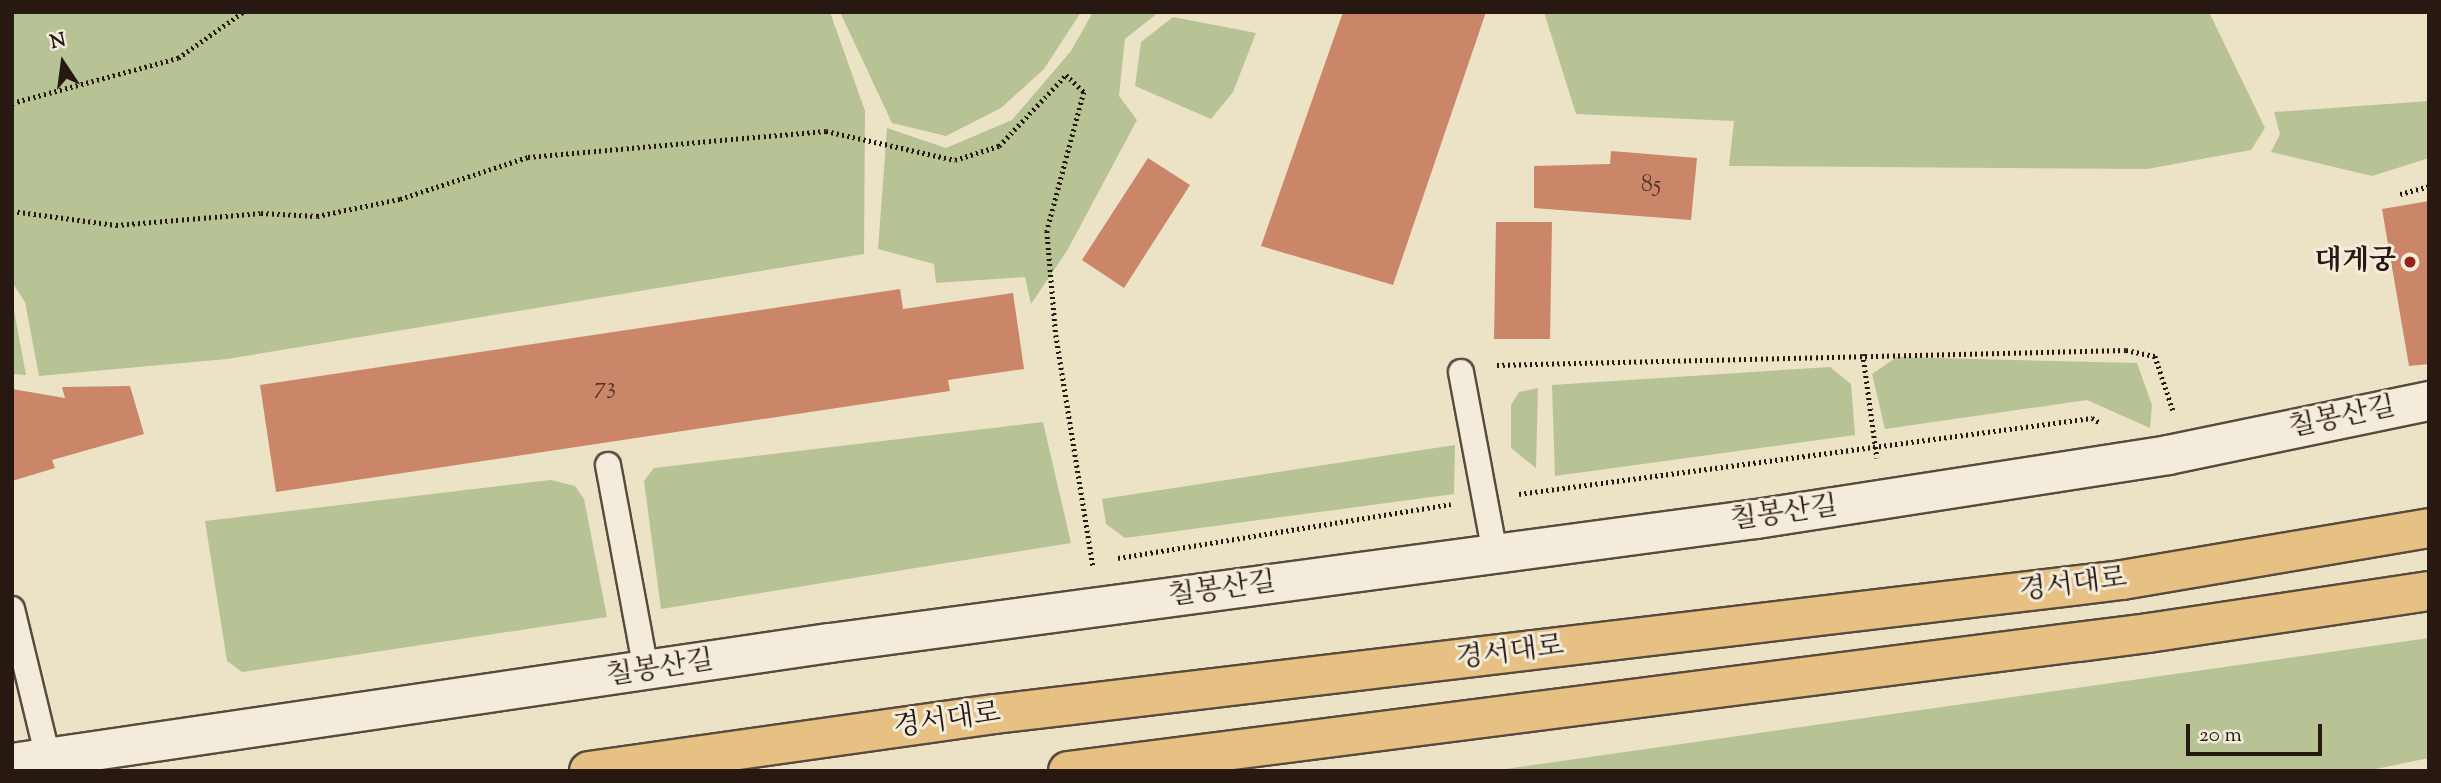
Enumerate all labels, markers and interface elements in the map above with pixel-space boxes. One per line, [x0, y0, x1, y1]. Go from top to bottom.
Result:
text: N [48, 27, 69, 57]
north arrow [28, 28, 98, 98]
house number: 85 [1641, 172, 1661, 200]
place label: 대게궁 [2315, 245, 2396, 279]
marker: 대게궁 [2402, 254, 2418, 270]
house number: 73 [594, 374, 616, 402]
street label: 칠봉산길 [2286, 390, 2398, 446]
street label: 칠봉산길 [1728, 490, 1840, 538]
street label: 경서대로 [2017, 562, 2129, 608]
street label: 칠봉산길 [1166, 566, 1278, 614]
street label: 경서대로 [1454, 630, 1566, 676]
street label: 칠봉산길 [604, 644, 716, 694]
street label: 경서대로 [891, 697, 1003, 745]
scale bar [2189, 710, 2326, 754]
text: 20 m [2199, 721, 2242, 751]

